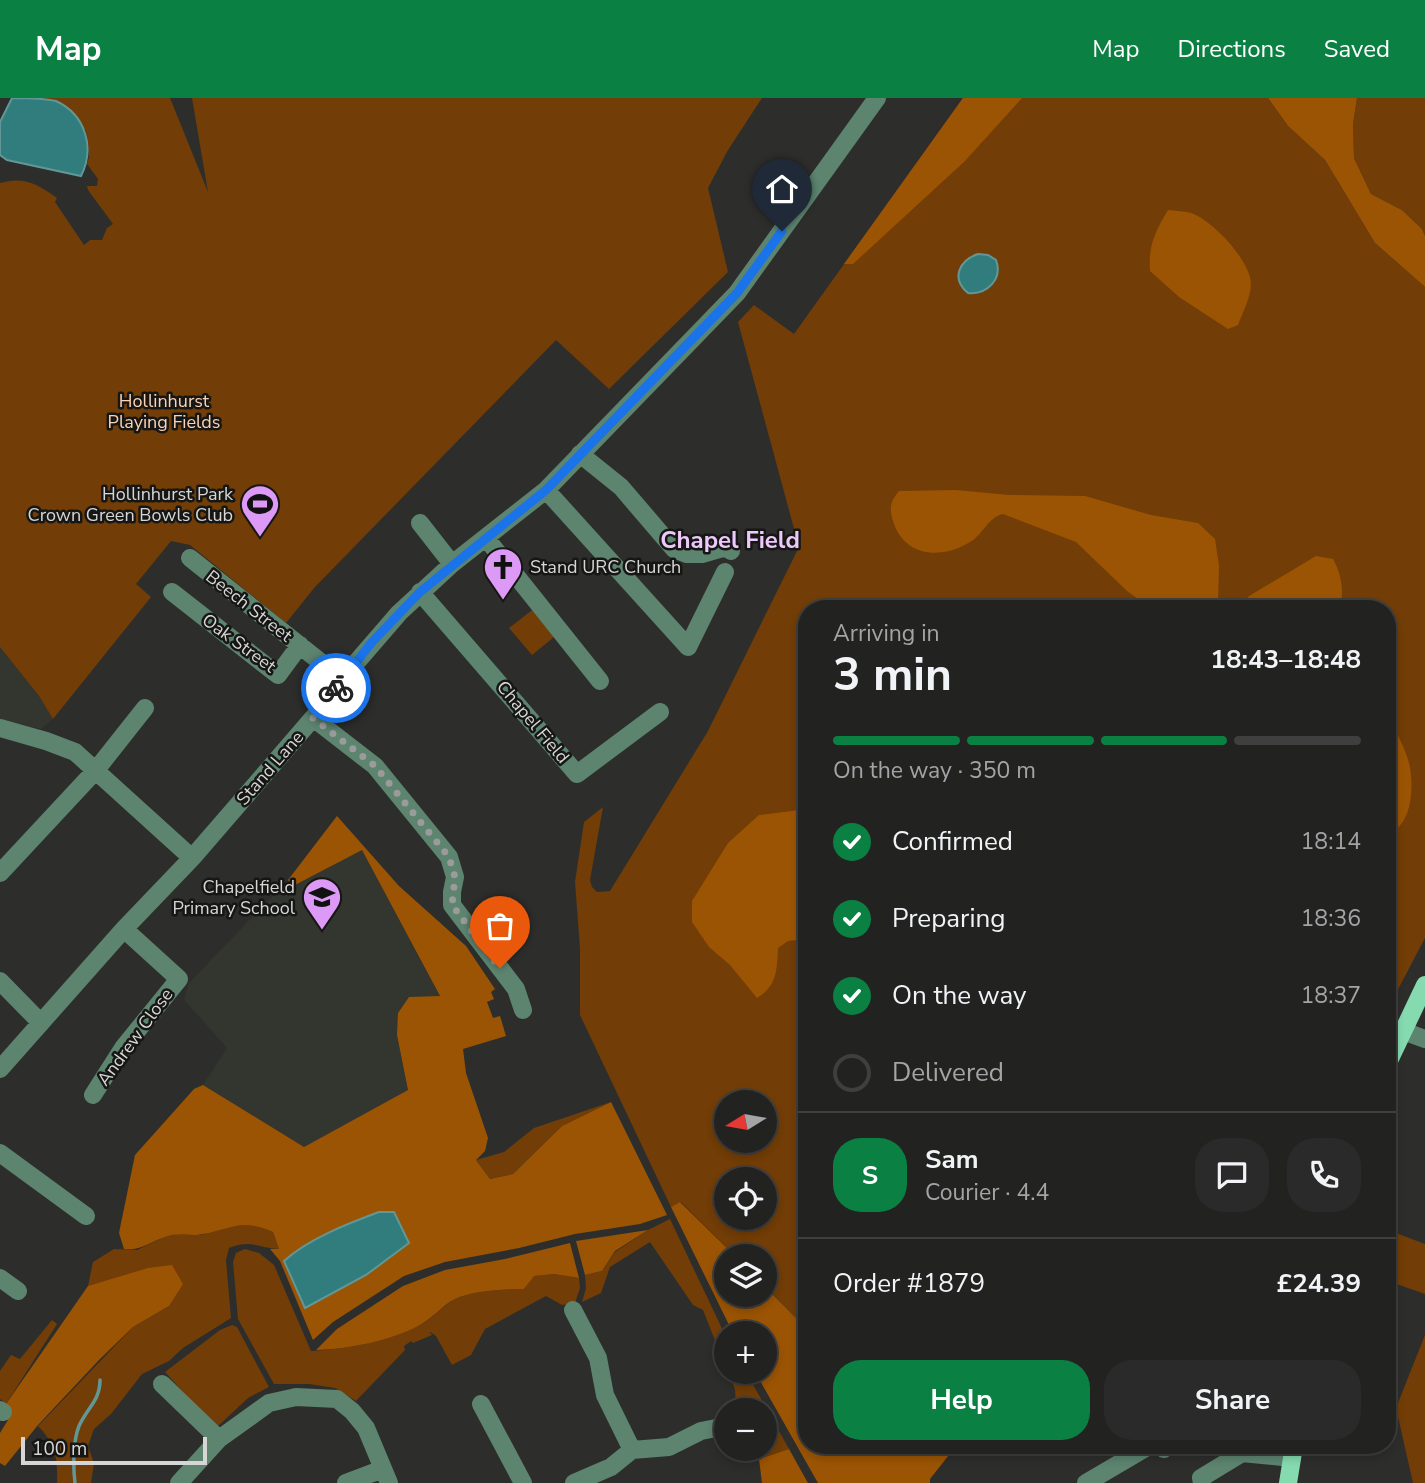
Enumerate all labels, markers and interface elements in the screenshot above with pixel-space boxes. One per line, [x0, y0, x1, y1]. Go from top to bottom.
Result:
text: Map [35, 27, 102, 72]
text: Map [1092, 33, 1139, 65]
text: Directions [1177, 33, 1286, 65]
text: Saved [1324, 33, 1390, 65]
pin [752, 159, 812, 231]
icon: home [763, 170, 801, 208]
park label: Hollinhurst Playing Fields [107, 389, 221, 434]
place label: Hollinhurst Park Crown Green Bowls Club [28, 482, 234, 527]
sports icon: Hollinhurst Park Crown Green Bowls Club [239, 483, 281, 538]
district label: Chapel Field [660, 524, 800, 556]
church icon: Stand URC Church [482, 546, 524, 601]
place label: Stand URC Church [530, 555, 681, 579]
street label: Beech Street [201, 565, 298, 648]
street label: Oak Street [197, 608, 281, 678]
text: Arriving in [833, 618, 940, 649]
text: 18:43–18:48 [1210, 642, 1361, 677]
text: 3 min [833, 643, 952, 706]
courier [301, 653, 371, 723]
icon: bike [317, 669, 355, 707]
street label: Chapel Field [491, 676, 575, 768]
street label: Stand Lane [231, 726, 309, 810]
text: On the way · 350 m [833, 755, 1036, 786]
icon: check [833, 823, 871, 861]
text: Confirmed [892, 824, 1013, 859]
text: 18:14 [1301, 826, 1361, 857]
place label: Chapelfield Primary School [172, 875, 296, 920]
school or university icon: Chapelfield Primary School [301, 876, 343, 931]
pin [470, 896, 530, 968]
icon: check [833, 900, 871, 938]
text: Preparing [892, 901, 1005, 936]
text: 18:36 [1301, 903, 1361, 934]
icon: bag [481, 907, 519, 945]
icon: check [833, 977, 871, 1015]
text: On the way [892, 978, 1026, 1013]
text: 18:37 [1301, 980, 1361, 1011]
street label: Andrew Close [91, 983, 179, 1091]
text: Delivered [892, 1055, 1004, 1090]
north arrow [714, 1090, 777, 1153]
map controls [714, 1090, 777, 1461]
button: chat [1195, 1138, 1269, 1212]
button: phone [1287, 1138, 1361, 1212]
text: Sam [925, 1142, 978, 1177]
text: S [862, 1158, 878, 1193]
button: locate [714, 1167, 777, 1230]
text: Courier · 4.4 [925, 1177, 1049, 1208]
button: layers [714, 1244, 777, 1307]
text: Order #1879 [833, 1266, 985, 1301]
text: £24.39 [1277, 1266, 1361, 1301]
button: + [714, 1321, 777, 1384]
button: Help [833, 1360, 1090, 1440]
button: Share [1104, 1360, 1361, 1440]
button: − [714, 1398, 777, 1461]
scale bar [21, 1434, 206, 1466]
text: 100 m [32, 1436, 87, 1462]

